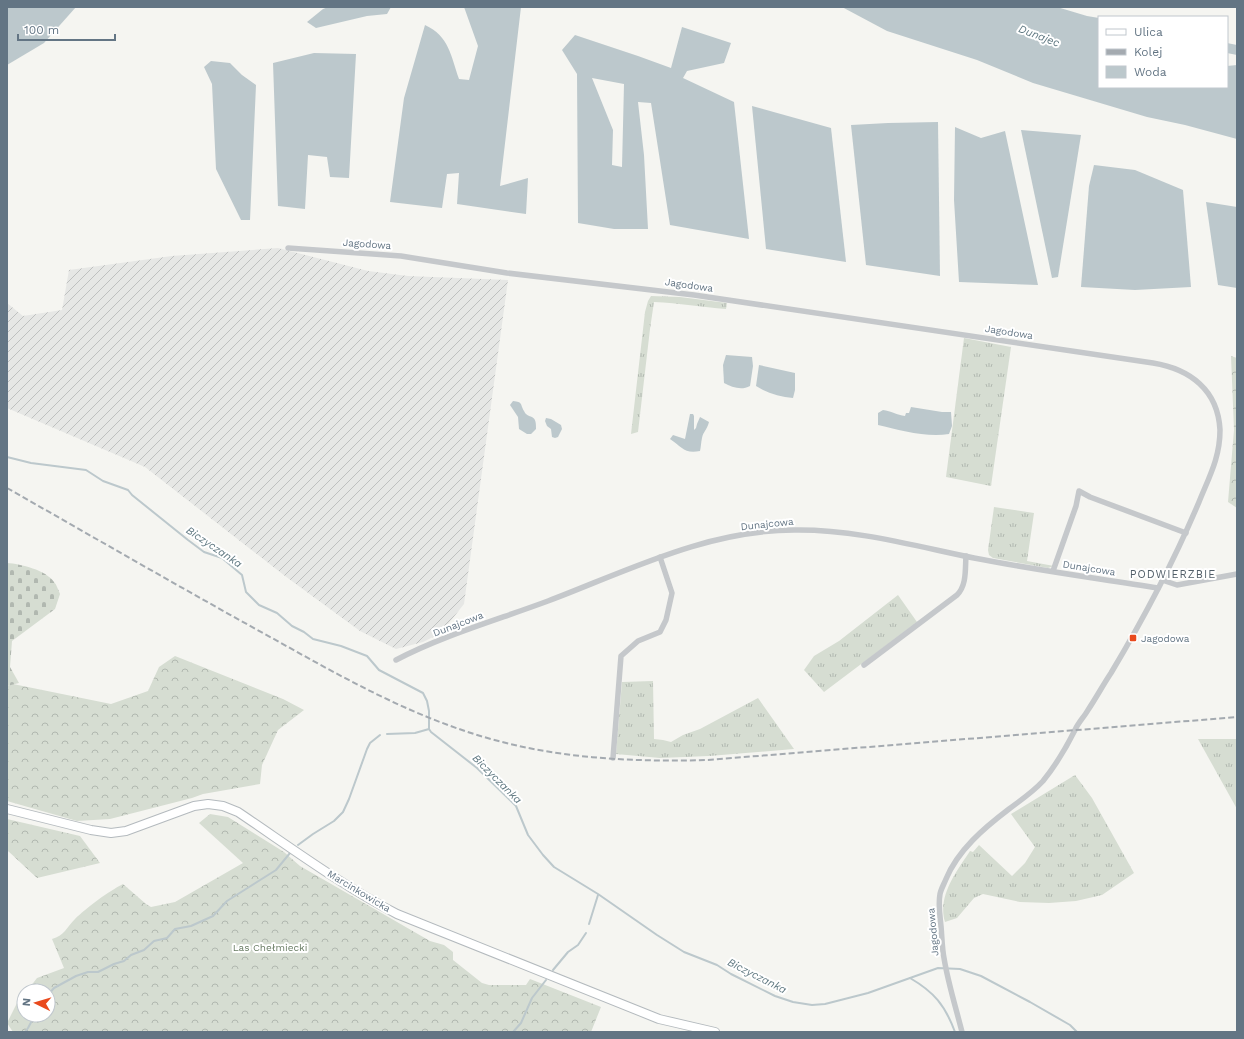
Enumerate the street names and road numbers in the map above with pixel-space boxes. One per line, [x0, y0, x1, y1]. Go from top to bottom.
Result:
street label: Jagodowa [342, 237, 392, 251]
street label: Jagodowa [664, 276, 714, 294]
street label: Jagodowa [984, 323, 1034, 341]
street label: Dunajcowa [740, 516, 794, 532]
street label: Dunajcowa [1062, 558, 1116, 578]
street label: Dunajcowa [431, 609, 485, 639]
street label: Marcinkowicka [325, 868, 393, 914]
street label: Jagodowa [925, 907, 941, 957]

